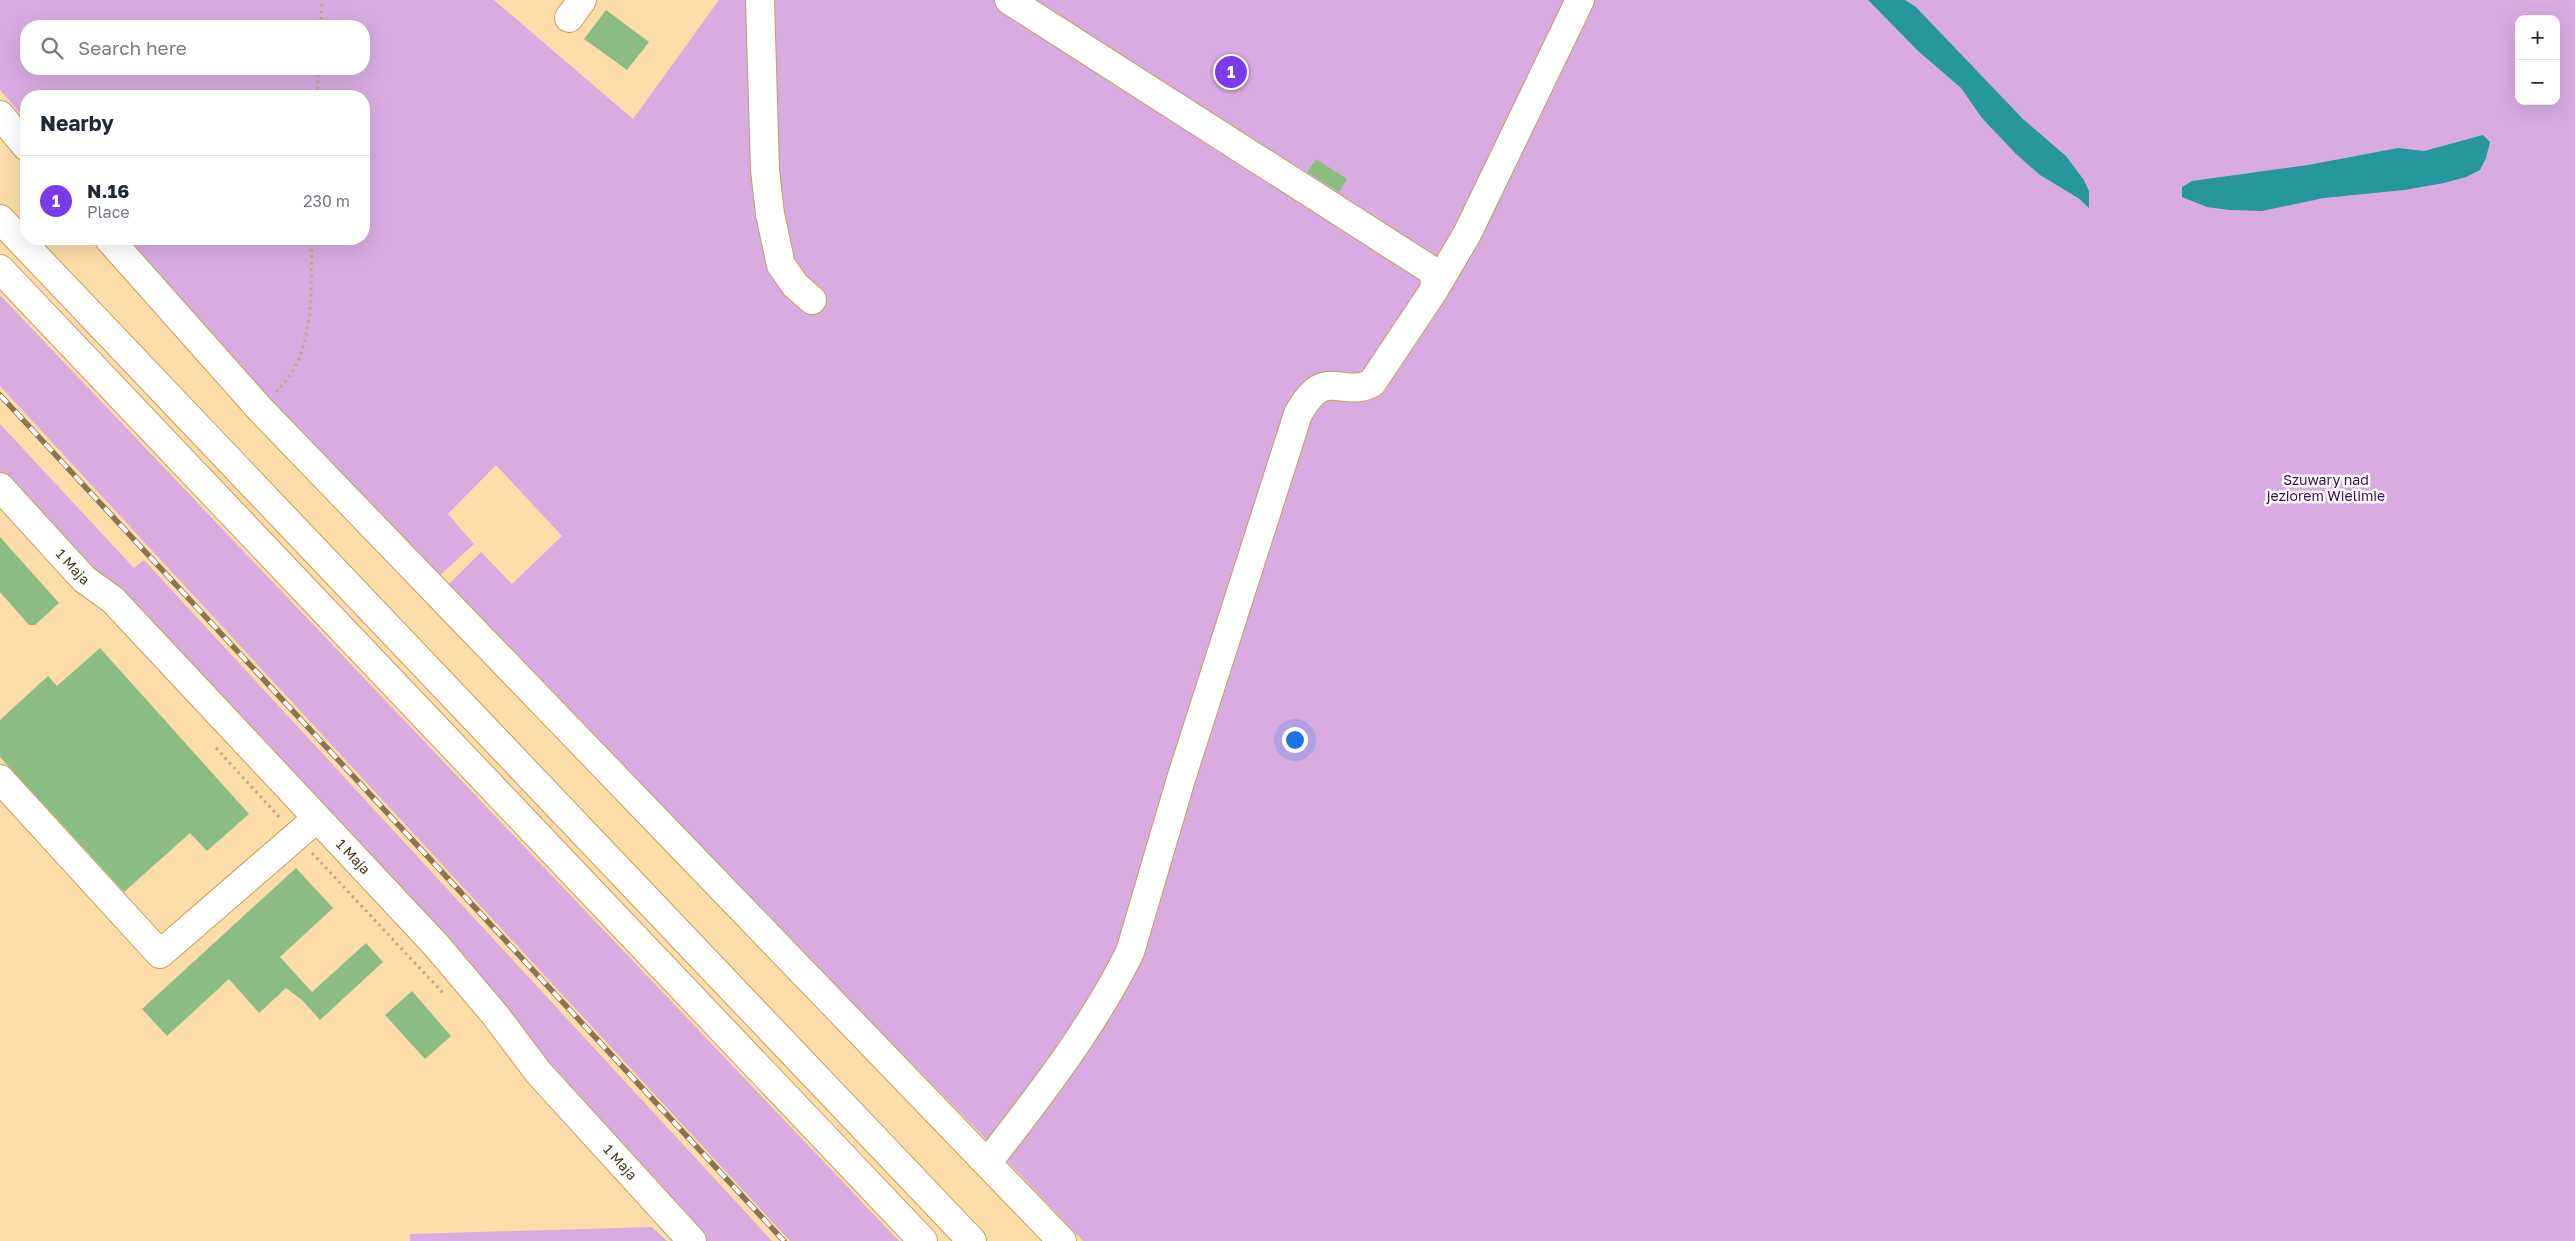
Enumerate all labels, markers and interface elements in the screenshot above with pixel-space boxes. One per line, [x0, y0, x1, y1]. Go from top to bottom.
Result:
map controls [2515, 15, 2560, 105]
button: + [2515, 15, 2560, 60]
search box [20, 20, 370, 75]
icon: search [38, 34, 66, 62]
text: Search here [78, 36, 187, 59]
pin: 1 [1215, 53, 1247, 91]
button: − [2515, 60, 2560, 105]
text: Nearby [40, 110, 114, 136]
text: N.16 [87, 179, 129, 202]
text: 1 [52, 191, 60, 211]
text: 230 m [303, 191, 350, 211]
text: Place [87, 202, 130, 222]
park label: Szuwary nad jeziorem Wielimie [2266, 471, 2385, 504]
street label: 1 Maja [53, 545, 93, 588]
your location [1282, 727, 1308, 753]
street label: 1 Maja [333, 835, 374, 877]
street label: 1 Maja [600, 1141, 641, 1183]

